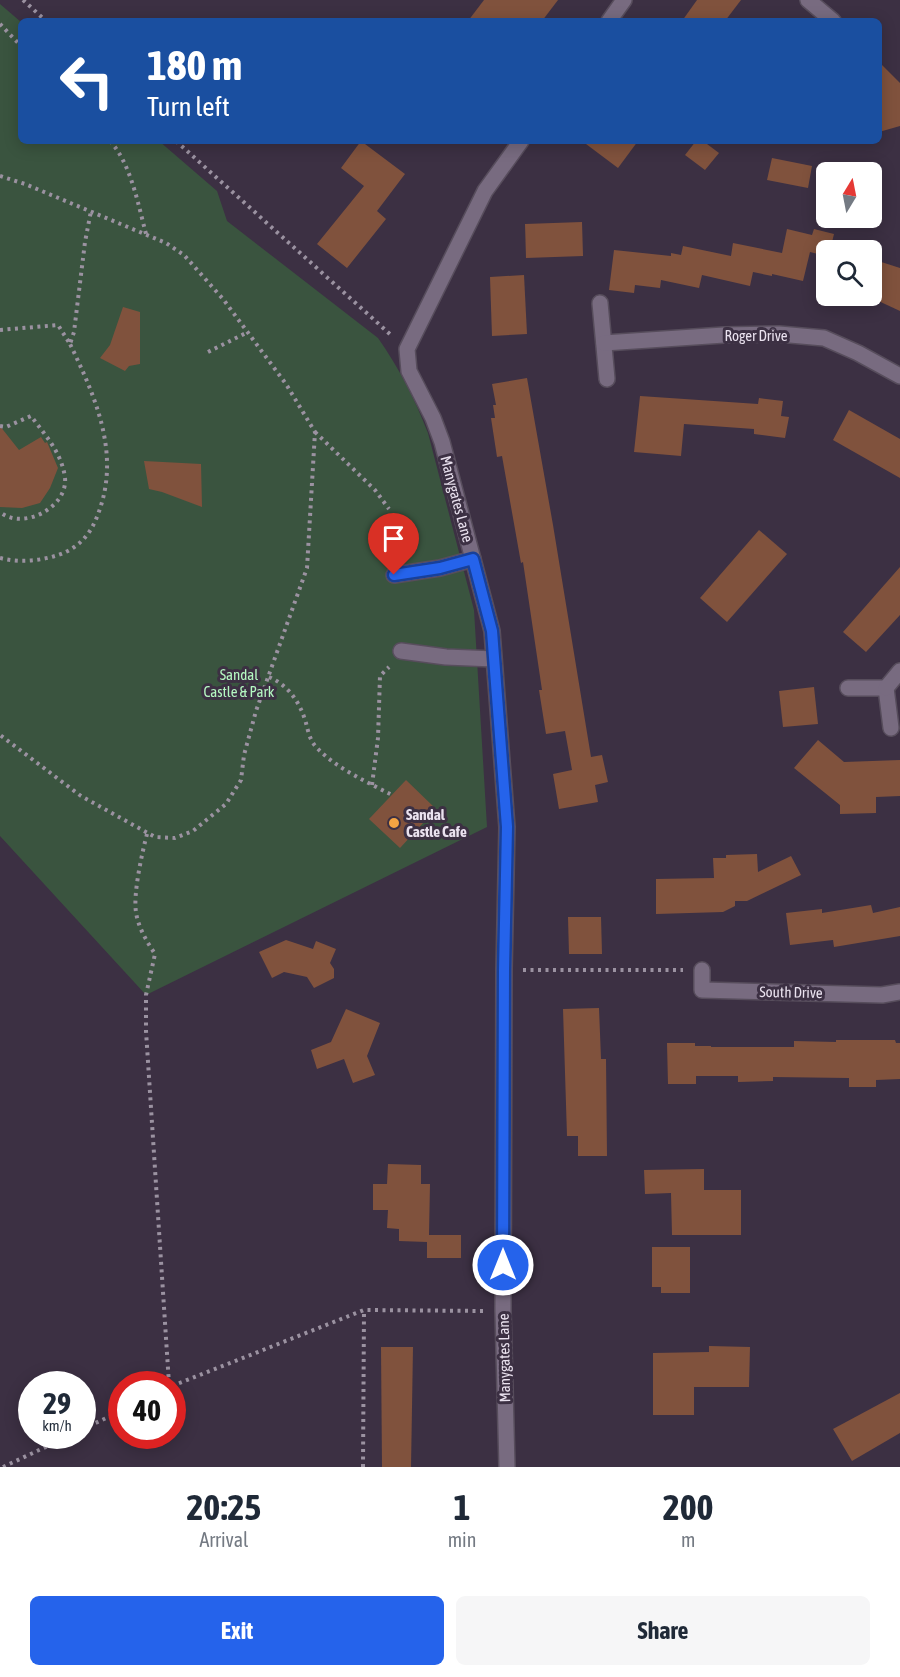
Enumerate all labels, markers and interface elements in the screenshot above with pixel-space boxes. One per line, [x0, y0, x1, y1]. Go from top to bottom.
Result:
text: 180 m [147, 41, 242, 89]
icon: left [48, 42, 126, 120]
text: Turn left [147, 91, 230, 122]
north arrow [816, 162, 882, 228]
map controls [816, 162, 882, 306]
button: search [816, 240, 882, 306]
street label: Roger Drive [724, 327, 788, 344]
street label: Manygates Lane [437, 454, 477, 544]
pin [368, 513, 419, 575]
icon: arrive [377, 522, 410, 555]
park label: Sandal Castle & Park [204, 666, 275, 700]
place label: Sandal Castle Cafe [406, 806, 467, 840]
marker: Sandal Castle Cafe [387, 816, 401, 830]
street label: South Drive [759, 983, 823, 1001]
position arrow [471, 1233, 535, 1297]
street label: Manygates Lane [495, 1313, 513, 1403]
speed limit sign: 40 [108, 1371, 186, 1449]
text: 29 [43, 1386, 71, 1420]
text: km/h [42, 1417, 72, 1434]
text: 20:25 [186, 1486, 261, 1528]
text: 1 [454, 1486, 470, 1528]
text: 200 [663, 1486, 714, 1528]
text: Arrival [199, 1528, 248, 1551]
text: min [448, 1528, 476, 1551]
text: m [681, 1528, 695, 1551]
button: Exit [30, 1596, 444, 1665]
button: Share [456, 1596, 870, 1665]

